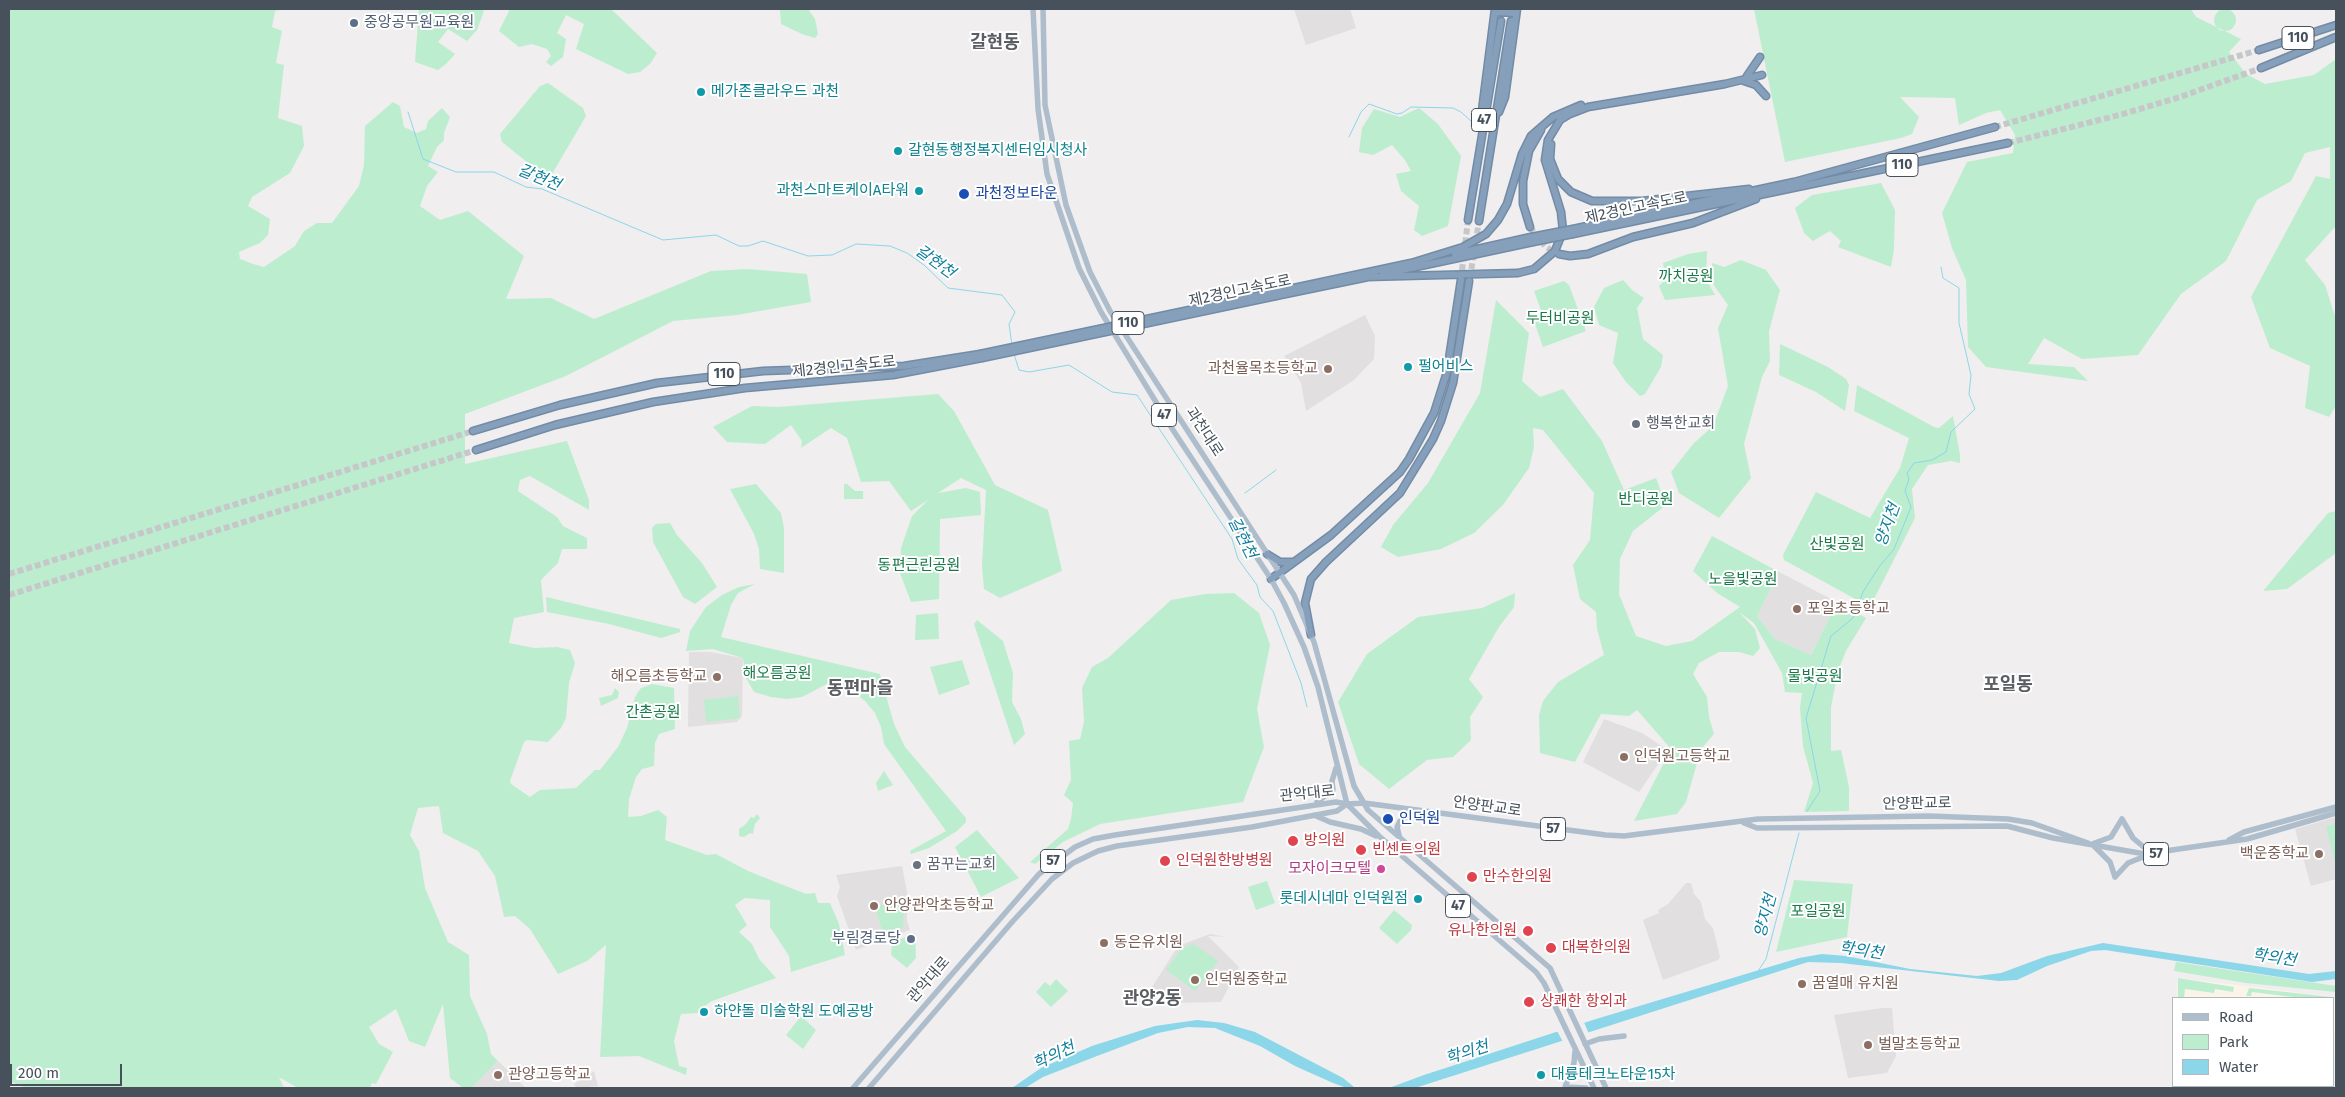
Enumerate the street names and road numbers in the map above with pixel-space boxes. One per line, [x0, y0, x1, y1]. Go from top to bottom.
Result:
road number: 110 [2282, 26, 2314, 49]
road number: 47 [1472, 108, 1496, 132]
road number: 110 [1886, 154, 1918, 176]
street label: 제2경인고속도로 [1583, 188, 1689, 228]
street label: 제2경인고속도로 [1187, 271, 1293, 311]
road number: 110 [1112, 312, 1144, 334]
street label: 제2경인고속도로 [791, 353, 897, 381]
road number: 110 [708, 362, 740, 386]
road number: 47 [1152, 404, 1176, 426]
street label: 과천대로 [1181, 404, 1227, 460]
street label: 관악대로 [1279, 782, 1335, 806]
street label: 안양판교로 [1452, 793, 1522, 821]
street label: 안양판교로 [1882, 794, 1952, 814]
road number: 57 [1540, 818, 1566, 841]
road number: 57 [2144, 842, 2168, 866]
road number: 57 [1040, 849, 1066, 872]
road number: 47 [1446, 894, 1470, 918]
street label: 관악대로 [904, 953, 954, 1007]

